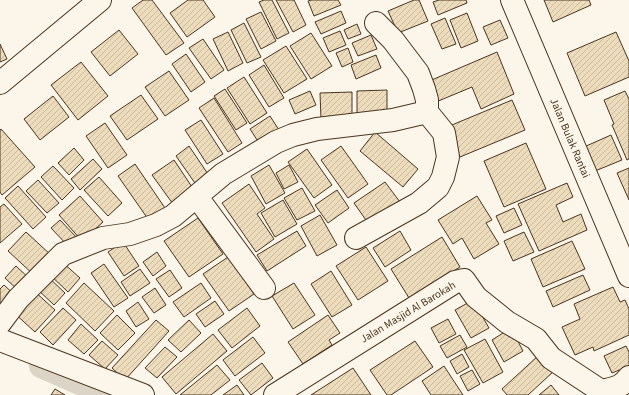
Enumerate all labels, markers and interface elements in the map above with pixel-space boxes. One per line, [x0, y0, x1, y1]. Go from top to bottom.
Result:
street label: Jalan Bulak Rantai [546, 96, 594, 180]
street label: Jalan Masjid Al Barokah [358, 278, 458, 346]

